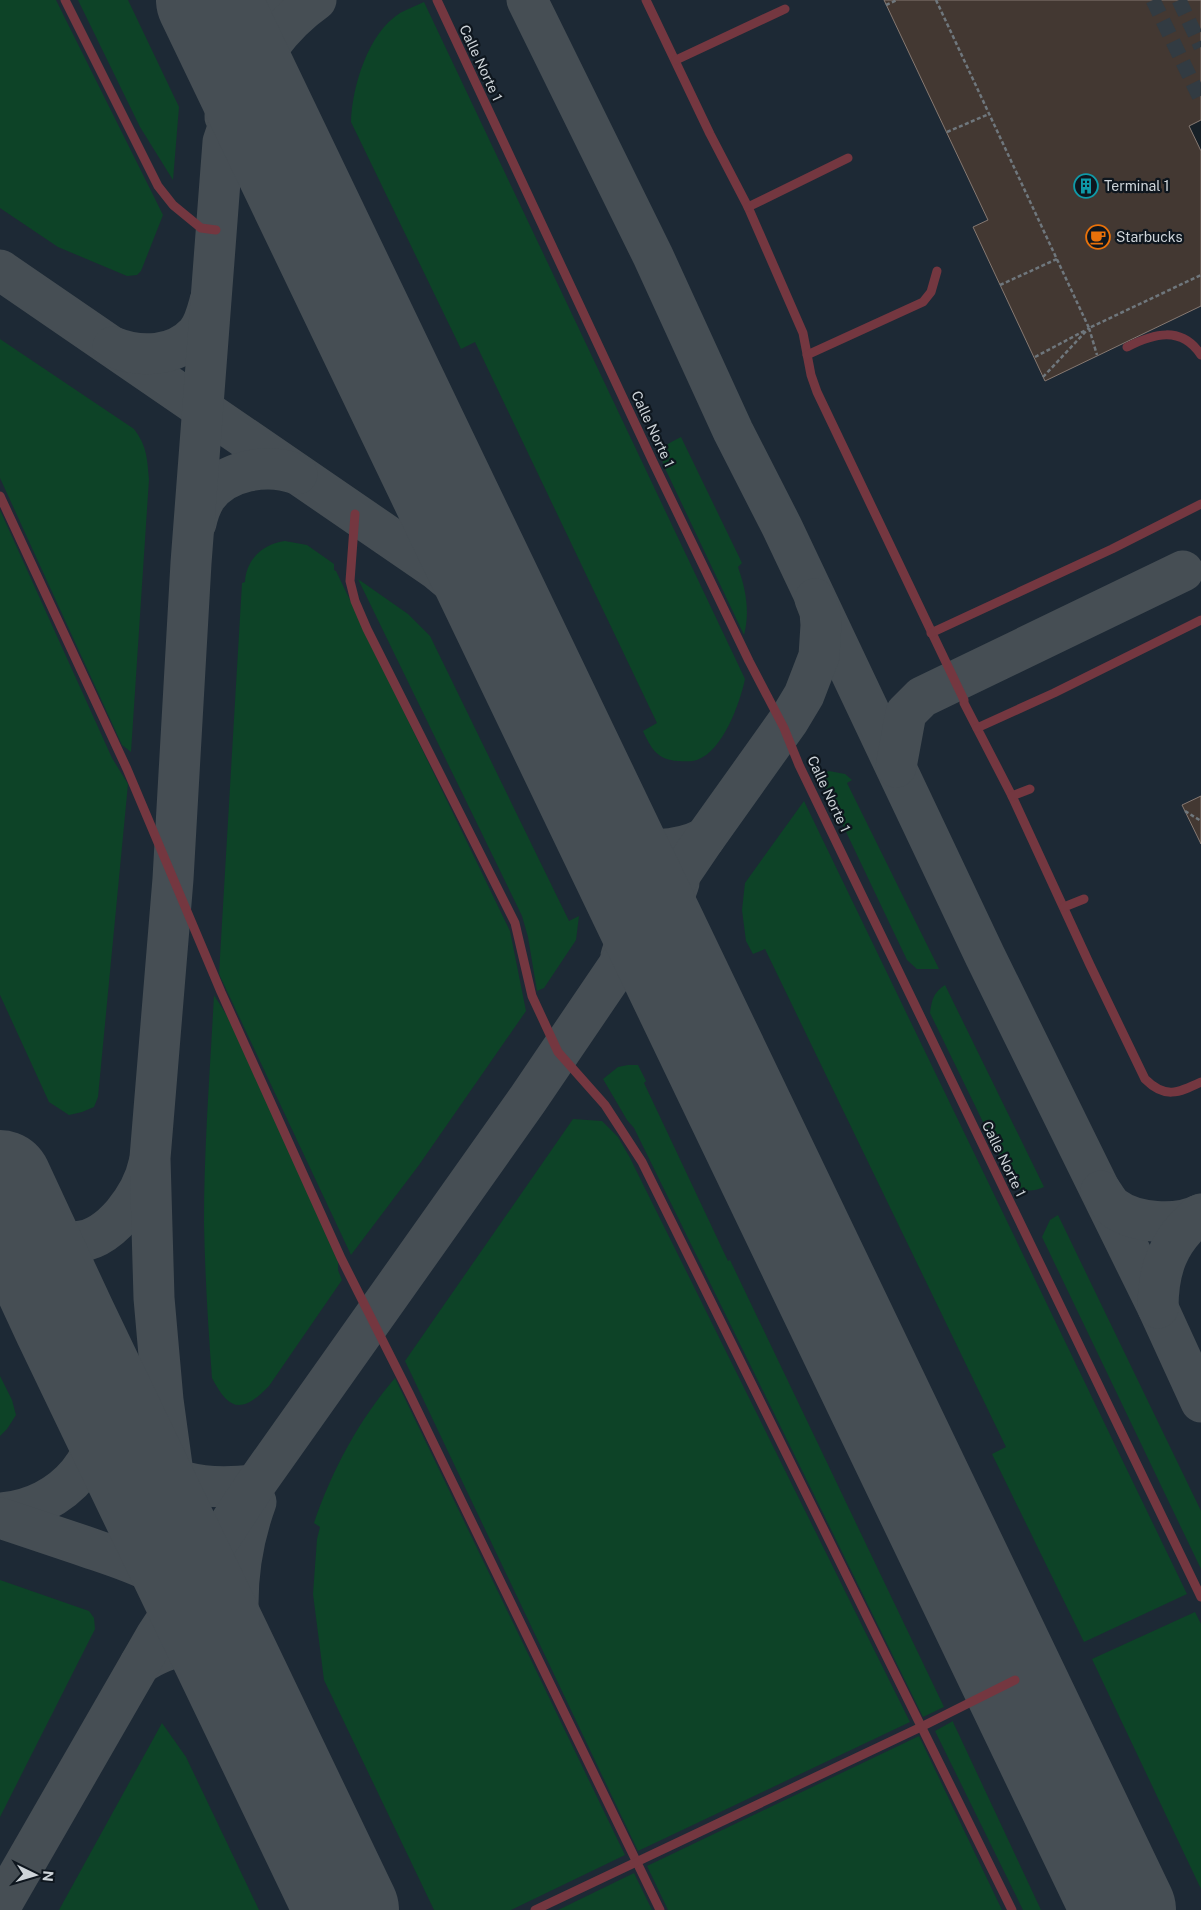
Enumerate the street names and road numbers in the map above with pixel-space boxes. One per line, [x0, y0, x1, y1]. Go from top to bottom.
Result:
street label: Calle Norte 1 [456, 22, 506, 104]
street label: Calle Norte 1 [628, 388, 678, 470]
street label: Calle Norte 1 [804, 753, 854, 835]
street label: Calle Norte 1 [979, 1119, 1029, 1199]

